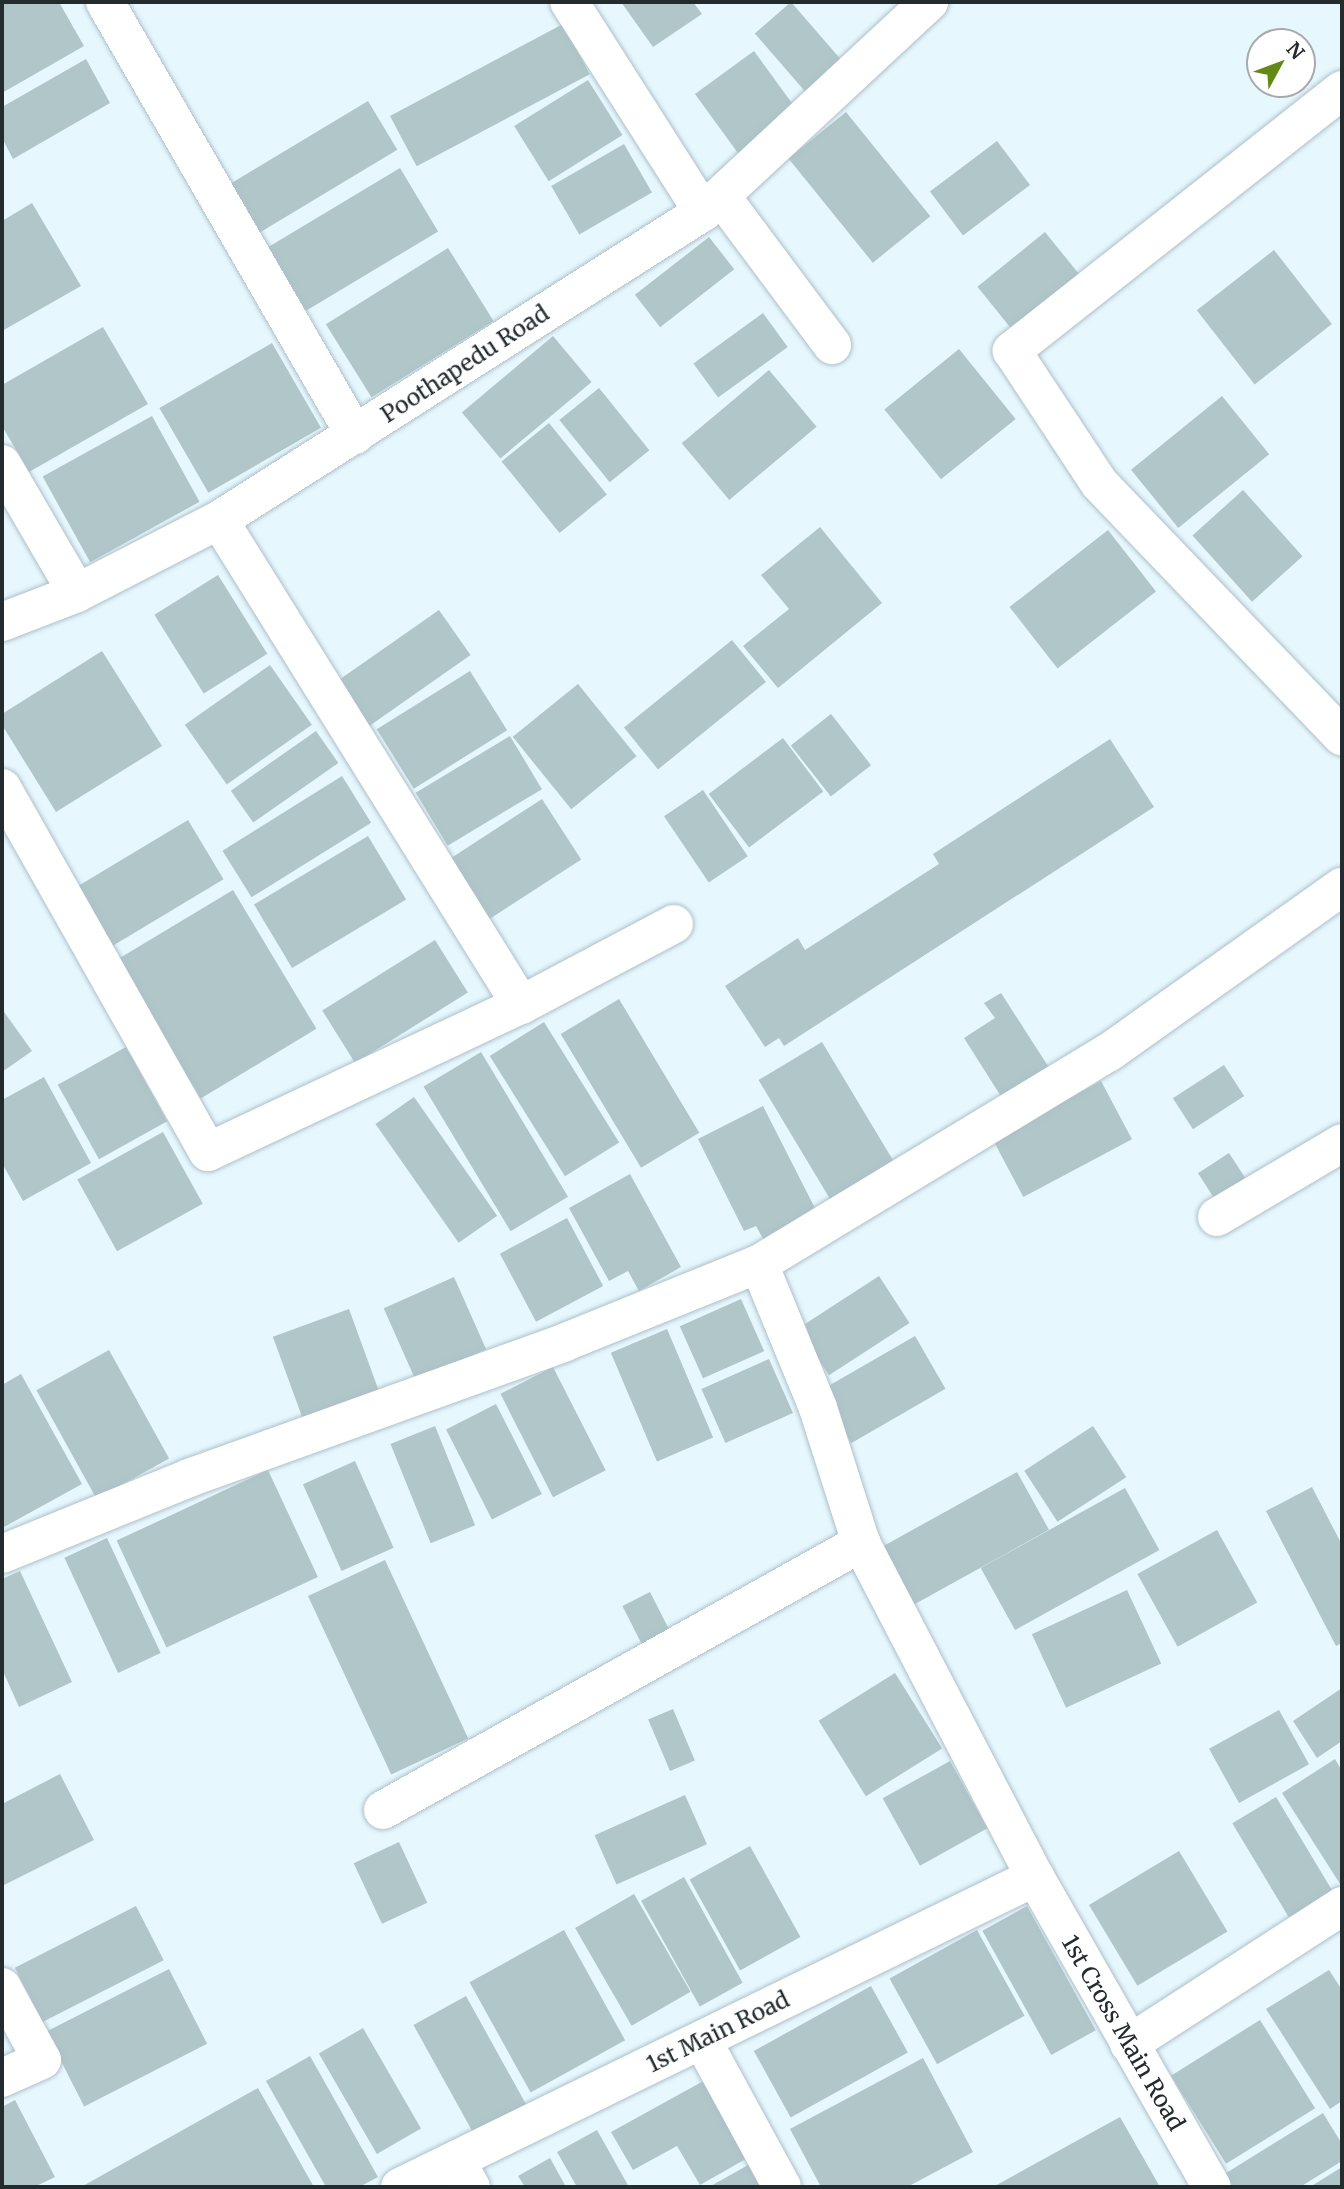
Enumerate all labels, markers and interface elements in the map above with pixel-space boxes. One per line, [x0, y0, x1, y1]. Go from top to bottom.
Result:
north arrow [1246, 28, 1316, 98]
text: N [1281, 37, 1309, 64]
street label: Poothapedu Road [376, 299, 554, 429]
street label: 1st Cross Main Road [1056, 1930, 1190, 2136]
street label: 1st Main Road [642, 1986, 794, 2078]

